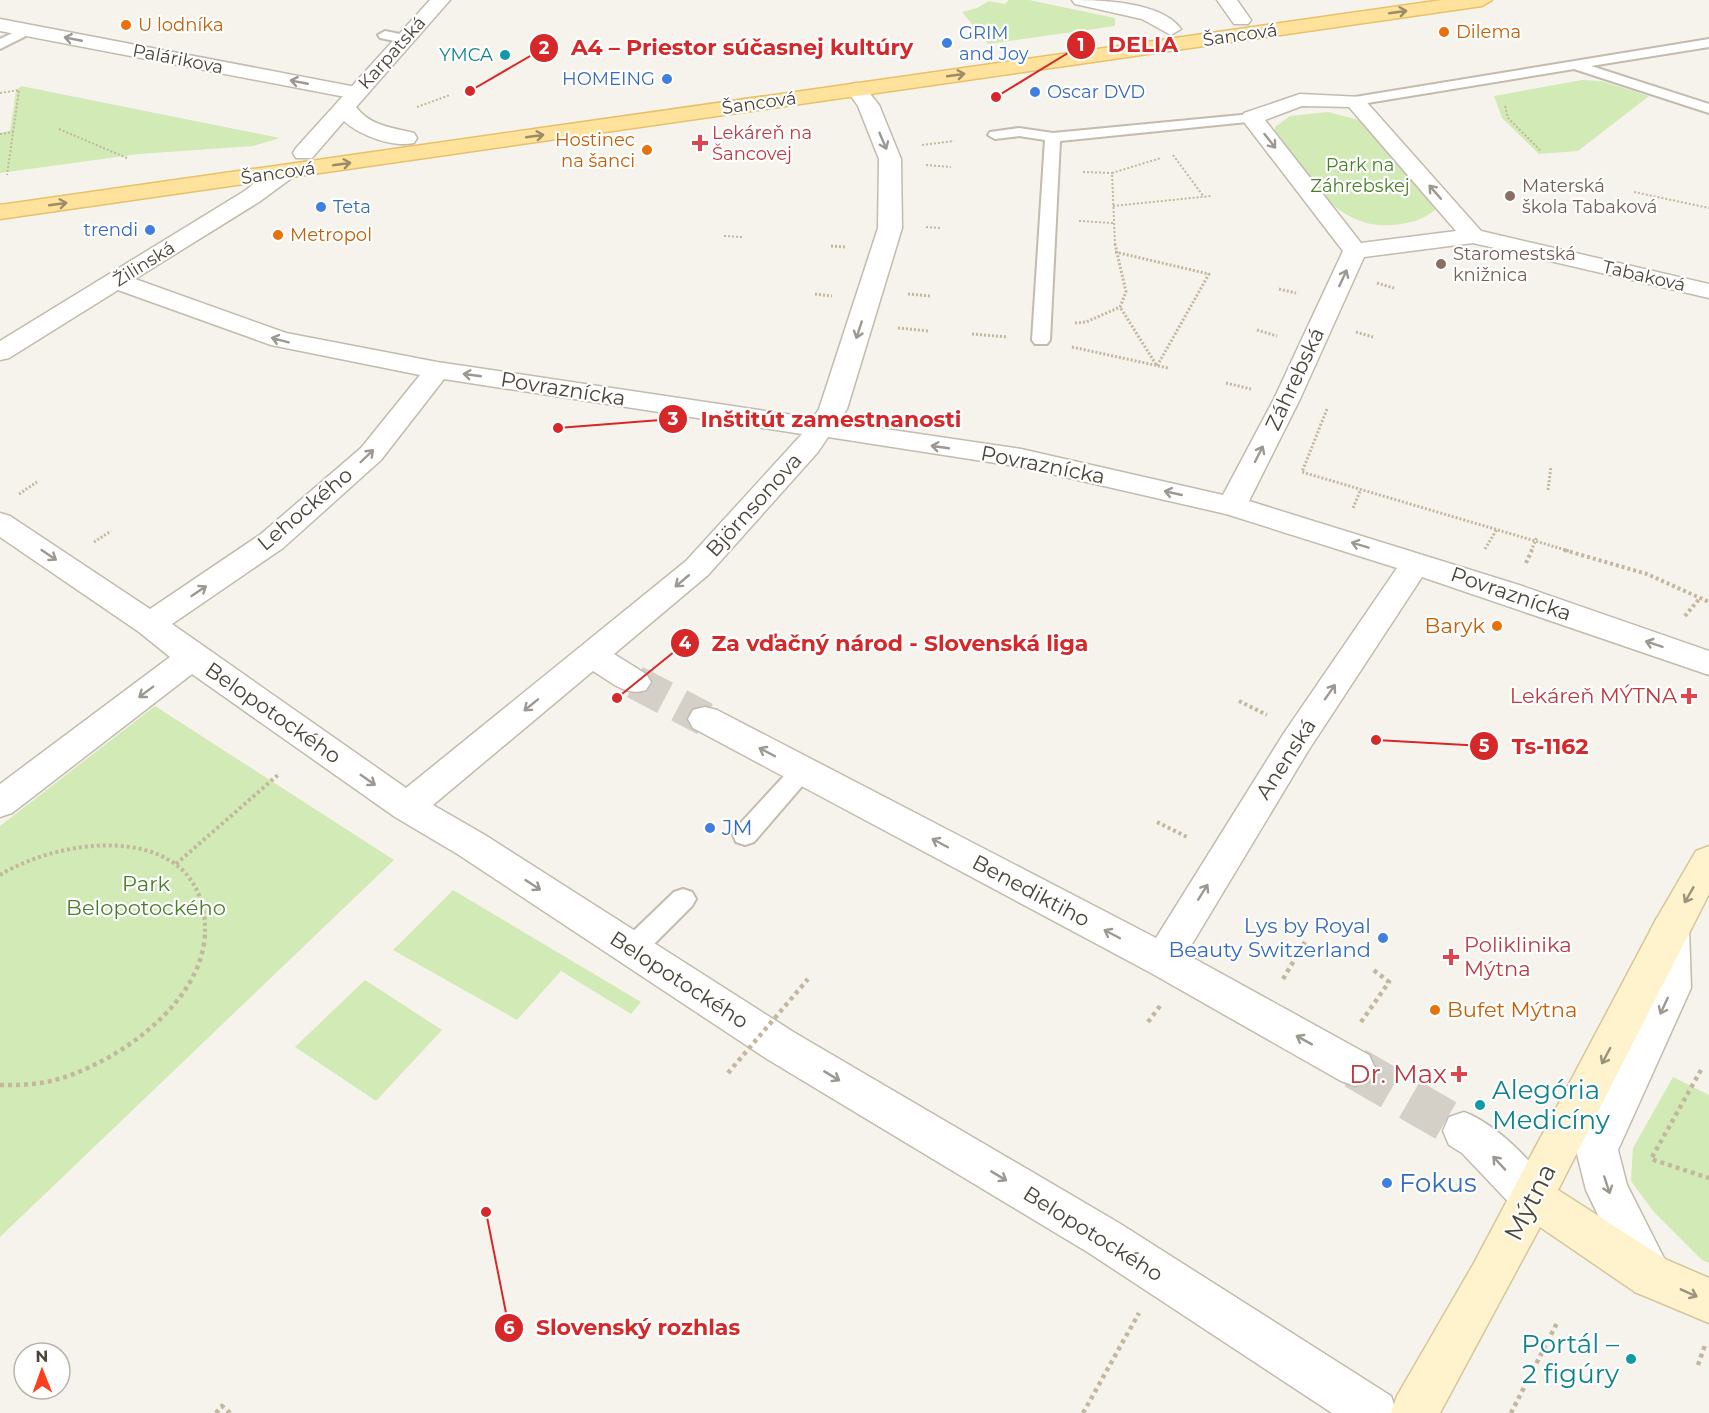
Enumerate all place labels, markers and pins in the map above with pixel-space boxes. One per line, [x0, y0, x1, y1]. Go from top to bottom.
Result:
place label: U lodníka [138, 14, 224, 36]
marker: U lodníka [119, 18, 133, 32]
place label: Dilema [1456, 21, 1521, 43]
place label: GRIM and Joy [959, 22, 1029, 65]
callout: DELIA [1066, 25, 1190, 65]
marker: Dilema [1437, 25, 1451, 39]
callout: A4 – Priestor súčasnej kultúry [529, 28, 926, 68]
marker: GRIM and Joy [940, 36, 954, 50]
place label: YMCA [439, 44, 493, 66]
marker: YMCA [498, 48, 512, 62]
place label: HOMEING [562, 68, 655, 90]
marker: HOMEING [660, 72, 674, 86]
place label: Oscar DVD [1047, 81, 1145, 103]
marker: Oscar DVD [1028, 85, 1042, 99]
place label: Lekáreň na Šancovej [712, 122, 812, 165]
place label: Hostinec na šanci [555, 129, 635, 172]
marker: Lekáreň na Šancovej [693, 136, 707, 150]
marker: Hostinec na šanci [640, 143, 654, 157]
place label: Materská škola Tabaková [1522, 175, 1657, 218]
marker: Materská škola Tabaková [1503, 189, 1517, 203]
place label: Teta [333, 196, 371, 218]
marker: Teta [314, 200, 328, 214]
place label: trendi [84, 219, 138, 241]
marker: trendi [143, 223, 157, 237]
place label: Metropol [290, 224, 372, 246]
marker: Metropol [271, 228, 285, 242]
place label: Staromestská knižnica [1453, 243, 1576, 286]
marker: Staromestská knižnica [1434, 257, 1448, 271]
callout: Inštitút zamestnanosti [658, 399, 973, 439]
place label: Baryk [1425, 613, 1485, 638]
marker: Baryk [1490, 619, 1504, 633]
callout: Za vďačný národ - Slovenská liga [670, 623, 1101, 663]
place label: Lekáreň MÝTNA [1510, 683, 1678, 708]
marker: Lekáreň MÝTNA [1682, 689, 1696, 703]
callout: Ts-1162 [1469, 726, 1600, 766]
place label: JM [721, 815, 753, 840]
marker: JM [703, 821, 717, 835]
place label: Lys by Royal Beauty Switzerland [1169, 913, 1371, 962]
marker: Lys by Royal Beauty Switzerland [1376, 931, 1390, 945]
place label: Poliklinika Mýtna [1464, 932, 1572, 981]
marker: Poliklinika Mýtna [1442, 948, 1460, 966]
place label: Bufet Mýtna [1447, 997, 1577, 1022]
marker: Bufet Mýtna [1428, 1003, 1442, 1017]
place label: Dr. Max [1349, 1058, 1447, 1090]
marker: Dr. Max [1452, 1067, 1466, 1081]
place label: Alegória Medicíny [1492, 1074, 1611, 1136]
marker: Alegória Medicíny [1473, 1098, 1487, 1112]
place label: Fokus [1399, 1167, 1477, 1199]
marker: Fokus [1380, 1176, 1394, 1190]
callout: Slovenský rozhlas [494, 1308, 752, 1348]
place label: Portál – 2 figúry [1521, 1328, 1620, 1390]
marker: Portál – 2 figúry [1624, 1352, 1638, 1366]

